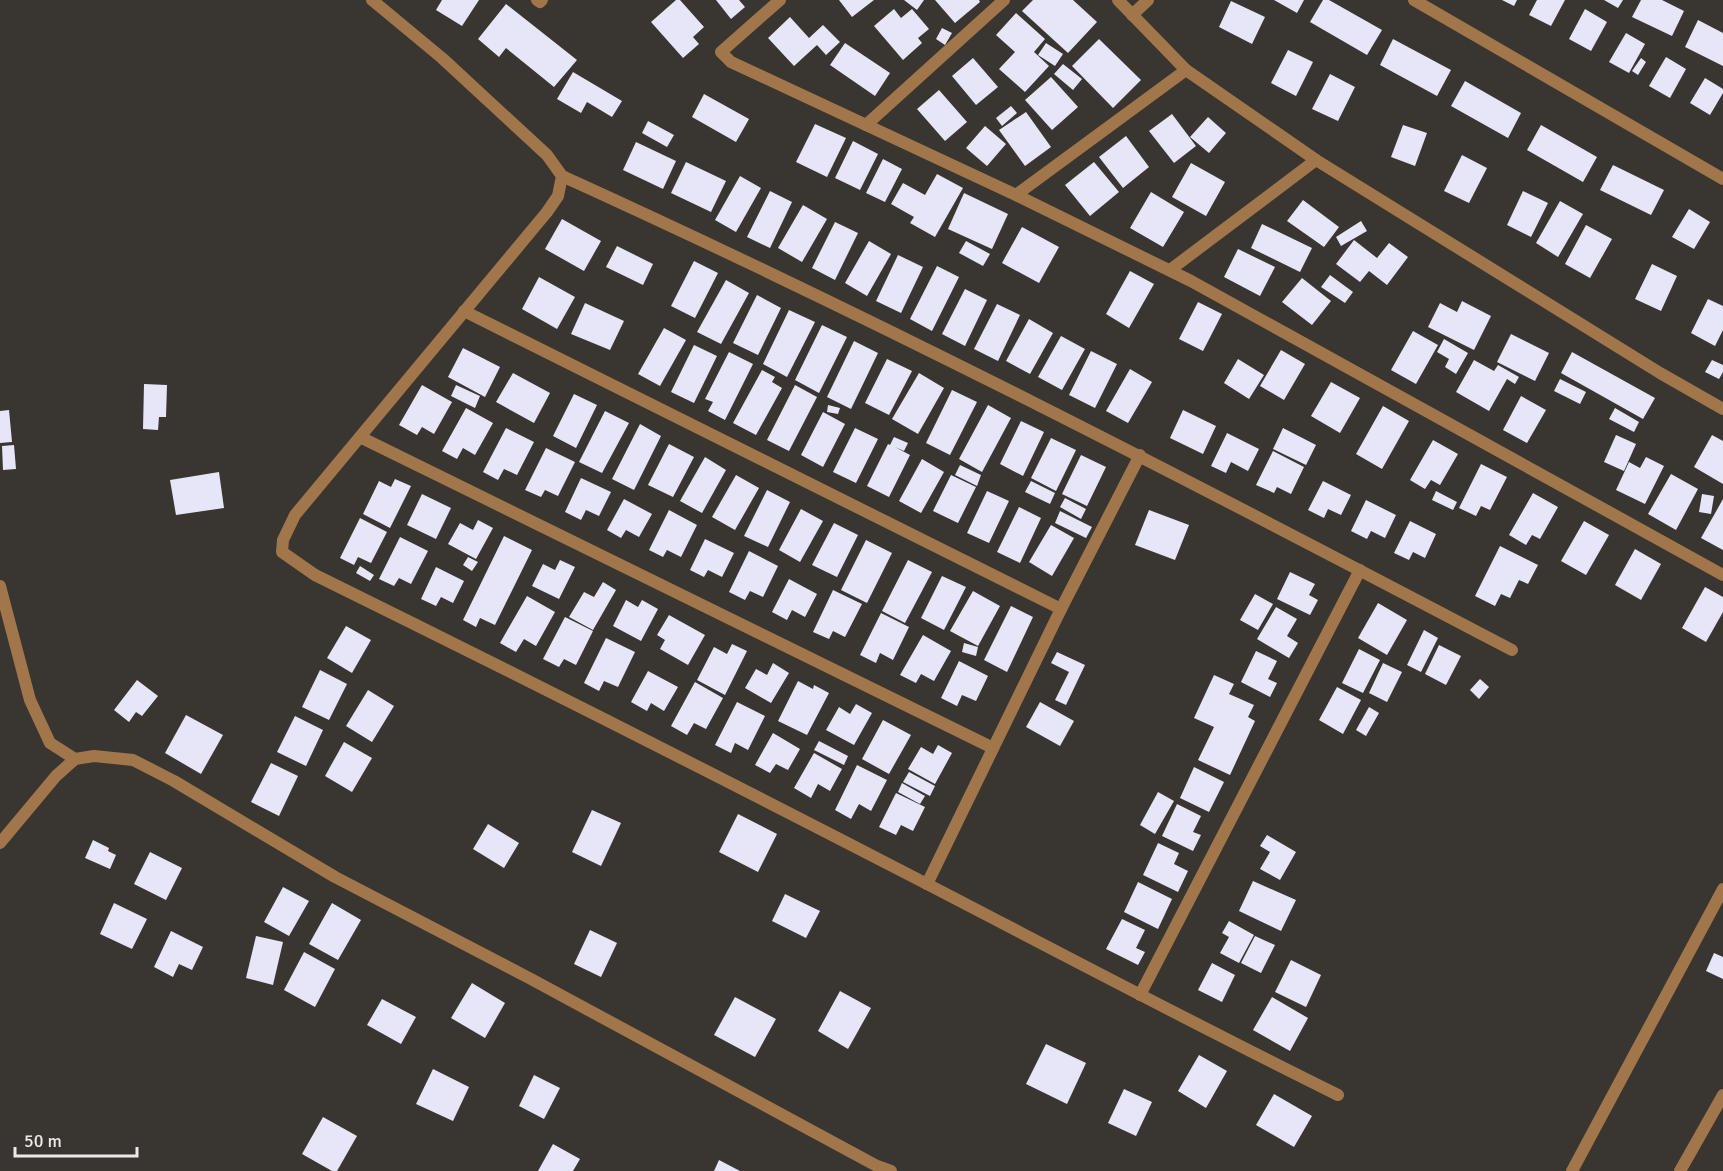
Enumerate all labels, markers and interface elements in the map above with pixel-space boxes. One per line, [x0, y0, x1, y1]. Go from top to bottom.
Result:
scale bar [15, 1120, 136, 1158]
text: 50 m [24, 1130, 62, 1152]

